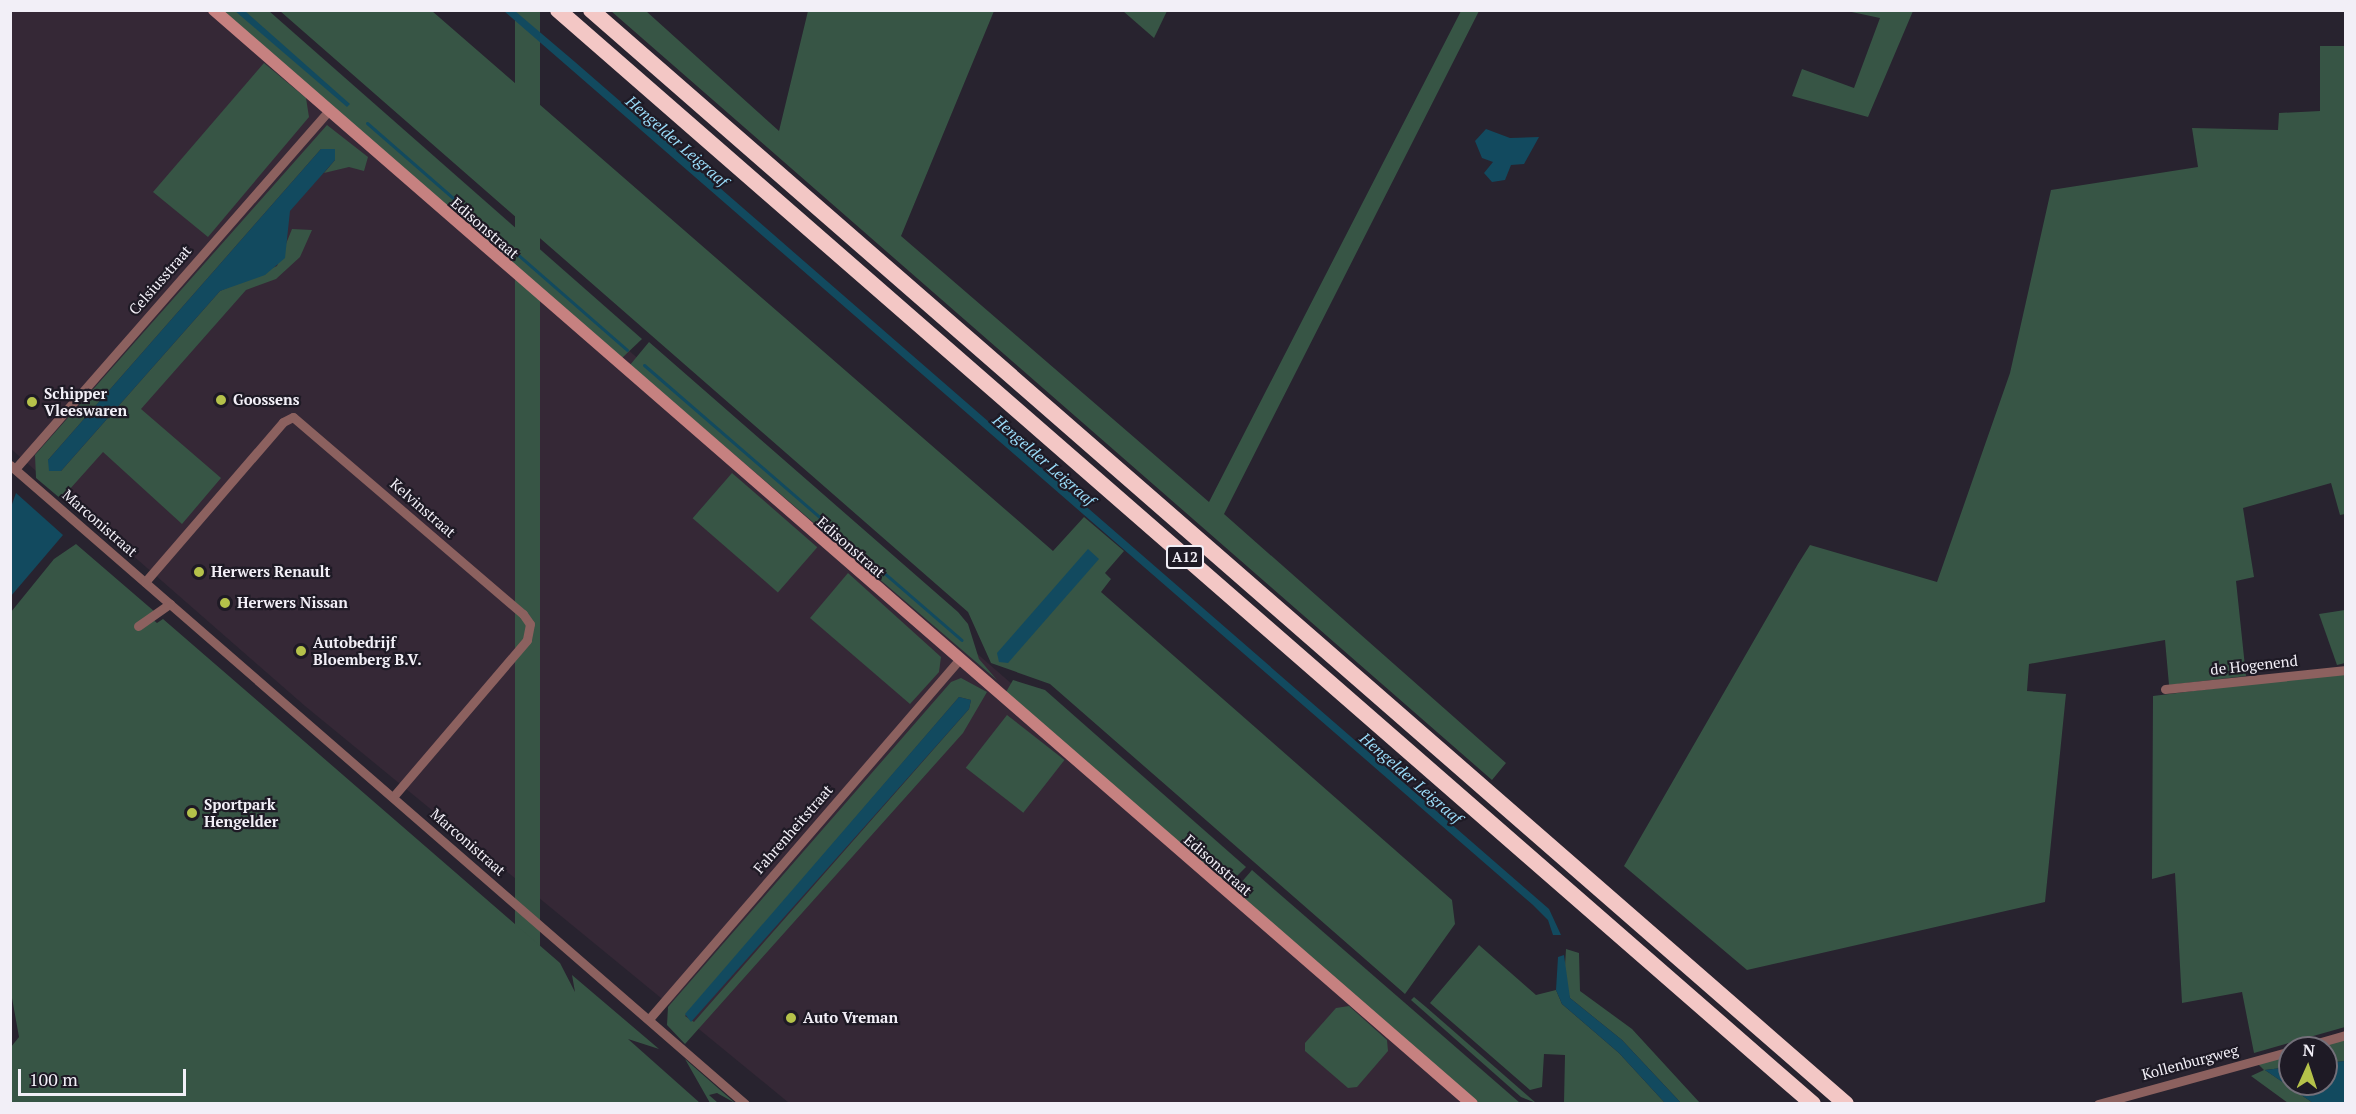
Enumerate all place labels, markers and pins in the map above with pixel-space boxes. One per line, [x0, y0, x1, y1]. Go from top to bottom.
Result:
place label: Schipper Vleeswaren [44, 384, 127, 419]
place label: Goossens [233, 391, 300, 409]
marker: Goossens [214, 393, 228, 407]
marker: Schipper Vleeswaren [25, 395, 39, 409]
place label: Herwers Renault [211, 563, 331, 581]
marker: Herwers Renault [192, 565, 206, 579]
place label: Herwers Nissan [237, 594, 348, 612]
marker: Herwers Nissan [218, 596, 232, 610]
place label: Autobedrijf Bloemberg B.V. [313, 633, 422, 668]
marker: Autobedrijf Bloemberg B.V. [294, 644, 308, 658]
place label: Sportpark Hengelder [204, 795, 278, 830]
marker: Sportpark Hengelder [185, 806, 199, 820]
place label: Auto Vreman [803, 1009, 898, 1027]
marker: Auto Vreman [784, 1011, 798, 1025]

